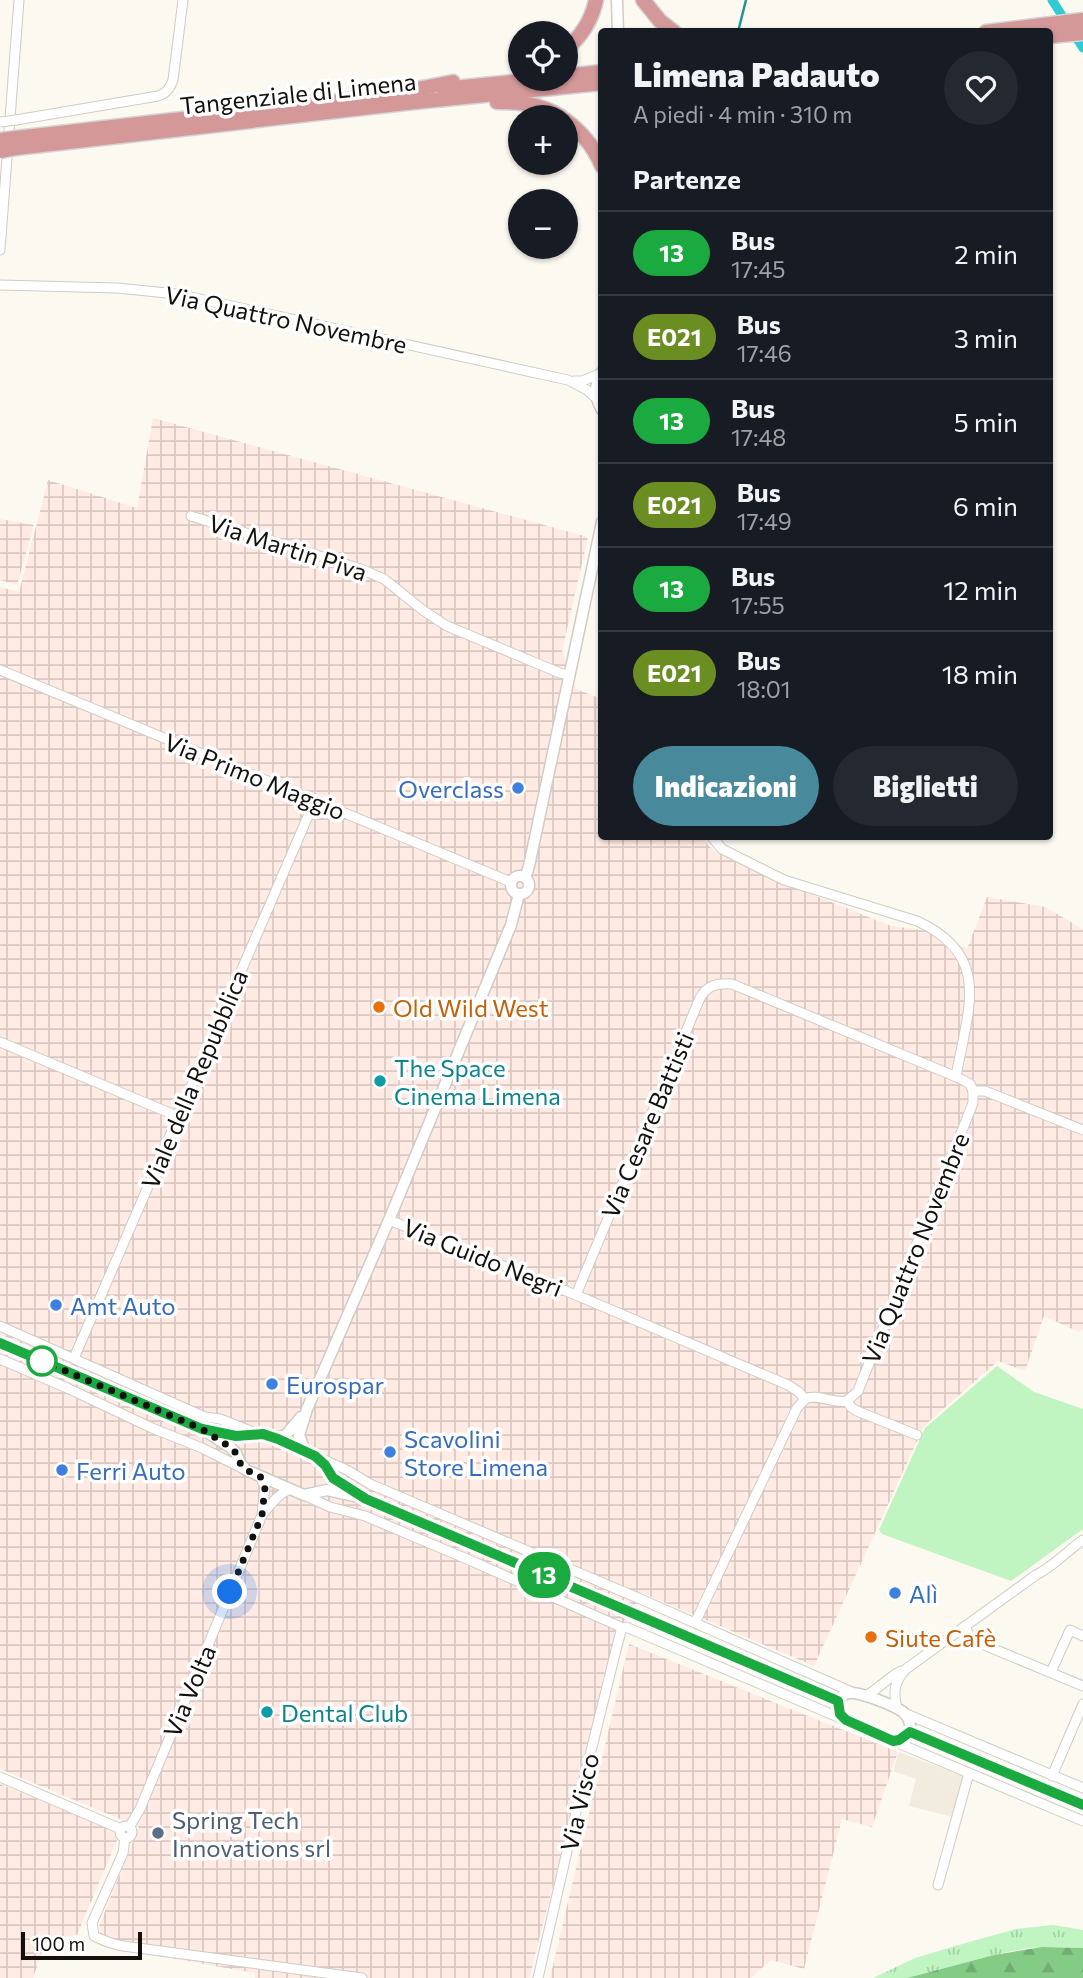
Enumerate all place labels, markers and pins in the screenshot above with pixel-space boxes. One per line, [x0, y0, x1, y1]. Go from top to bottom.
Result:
place label: Overclass [398, 774, 504, 803]
marker: Overclass [510, 780, 526, 796]
place label: Old Wild West [393, 993, 549, 1022]
marker: Old Wild West [371, 999, 387, 1015]
place label: The Space Cinema Limena [394, 1053, 561, 1110]
marker: The Space Cinema Limena [372, 1073, 388, 1089]
place label: Amt Auto [70, 1291, 176, 1320]
marker: Amt Auto [48, 1297, 64, 1313]
unlabelled marker [27, 1346, 57, 1376]
place label: Eurospar [286, 1370, 385, 1399]
marker: Eurospar [264, 1376, 280, 1392]
place label: Scavolini Store Limena [404, 1424, 548, 1481]
marker: Scavolini Store Limena [382, 1444, 398, 1460]
place label: Ferri Auto [76, 1456, 186, 1485]
marker: Ferri Auto [54, 1462, 70, 1478]
place label: Alì [909, 1579, 938, 1608]
marker: Alì [887, 1585, 903, 1601]
place label: Siute Cafè [885, 1623, 996, 1652]
marker: Siute Cafè [863, 1629, 879, 1645]
place label: Dental Club [281, 1698, 408, 1727]
marker: Dental Club [259, 1704, 275, 1720]
place label: Spring Tech Innovations srl [172, 1805, 331, 1862]
marker: Spring Tech Innovations srl [150, 1825, 166, 1841]

